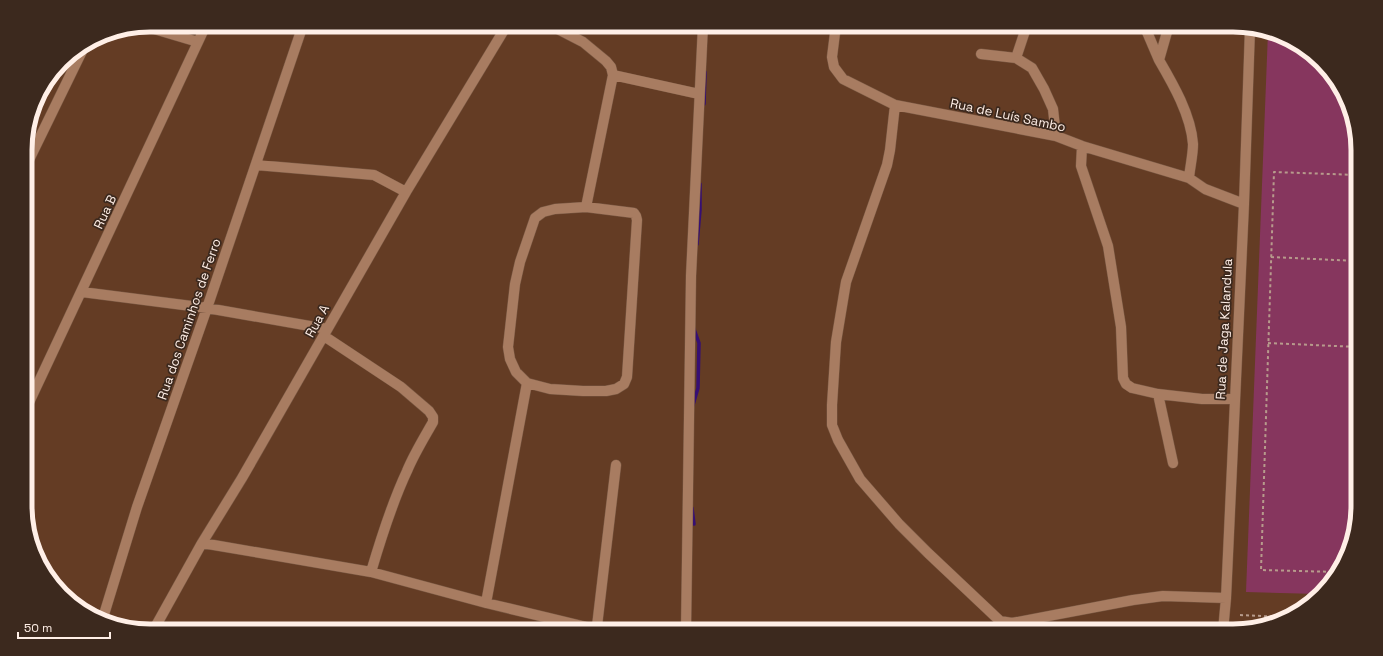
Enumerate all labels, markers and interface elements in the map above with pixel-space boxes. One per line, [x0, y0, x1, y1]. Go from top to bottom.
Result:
street label: Rua de Luís Sambo [949, 94, 1067, 136]
street label: Rua B [90, 192, 120, 232]
street label: Rua dos Caminhos de Ferro [153, 236, 225, 402]
street label: Rua de Jaga Kalandula [1212, 258, 1236, 400]
street label: Rua A [301, 302, 333, 340]
scale bar [18, 614, 110, 640]
text: 50 m [24, 620, 52, 636]

